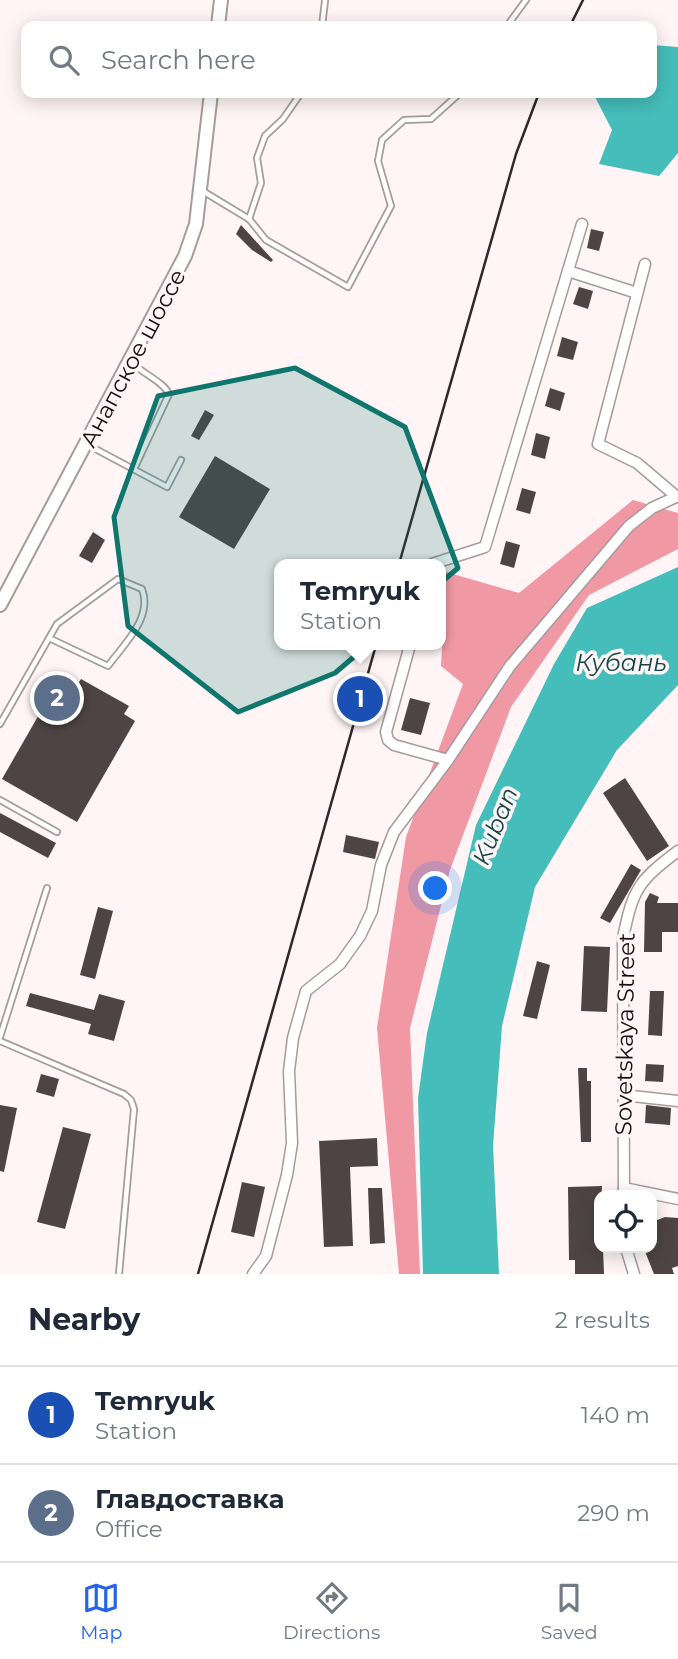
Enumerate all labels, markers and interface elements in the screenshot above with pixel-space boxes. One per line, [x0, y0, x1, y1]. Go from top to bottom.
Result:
search box [21, 21, 657, 98]
icon: search [45, 41, 83, 79]
text: Search here [101, 44, 256, 76]
street label: Анапское шоссе [74, 264, 192, 452]
popup [274, 559, 446, 650]
text: Temryuk [300, 575, 420, 607]
text: Station [300, 607, 382, 635]
water label: Кубань [575, 648, 667, 677]
pin: 2 [34, 672, 80, 724]
pin: 1 [337, 673, 383, 725]
water label: Kuban [466, 783, 524, 869]
your location [418, 871, 452, 905]
street label: Sovetskaya Street [609, 932, 641, 1136]
map controls [594, 1190, 657, 1253]
button: locate [594, 1190, 657, 1253]
text: Nearby [28, 1301, 140, 1338]
text: 2 results [555, 1306, 650, 1334]
text: Temryuk [95, 1385, 215, 1417]
text: 1 [46, 1401, 56, 1429]
text: 140 m [581, 1401, 650, 1429]
text: Station [95, 1417, 177, 1445]
text: Главдоставка [95, 1483, 284, 1515]
text: 2 [44, 1499, 58, 1527]
text: 290 m [577, 1499, 650, 1527]
text: Office [95, 1515, 163, 1543]
tab: Map [80, 1579, 122, 1644]
tab: Directions [283, 1579, 380, 1644]
tab: Saved [541, 1579, 598, 1644]

